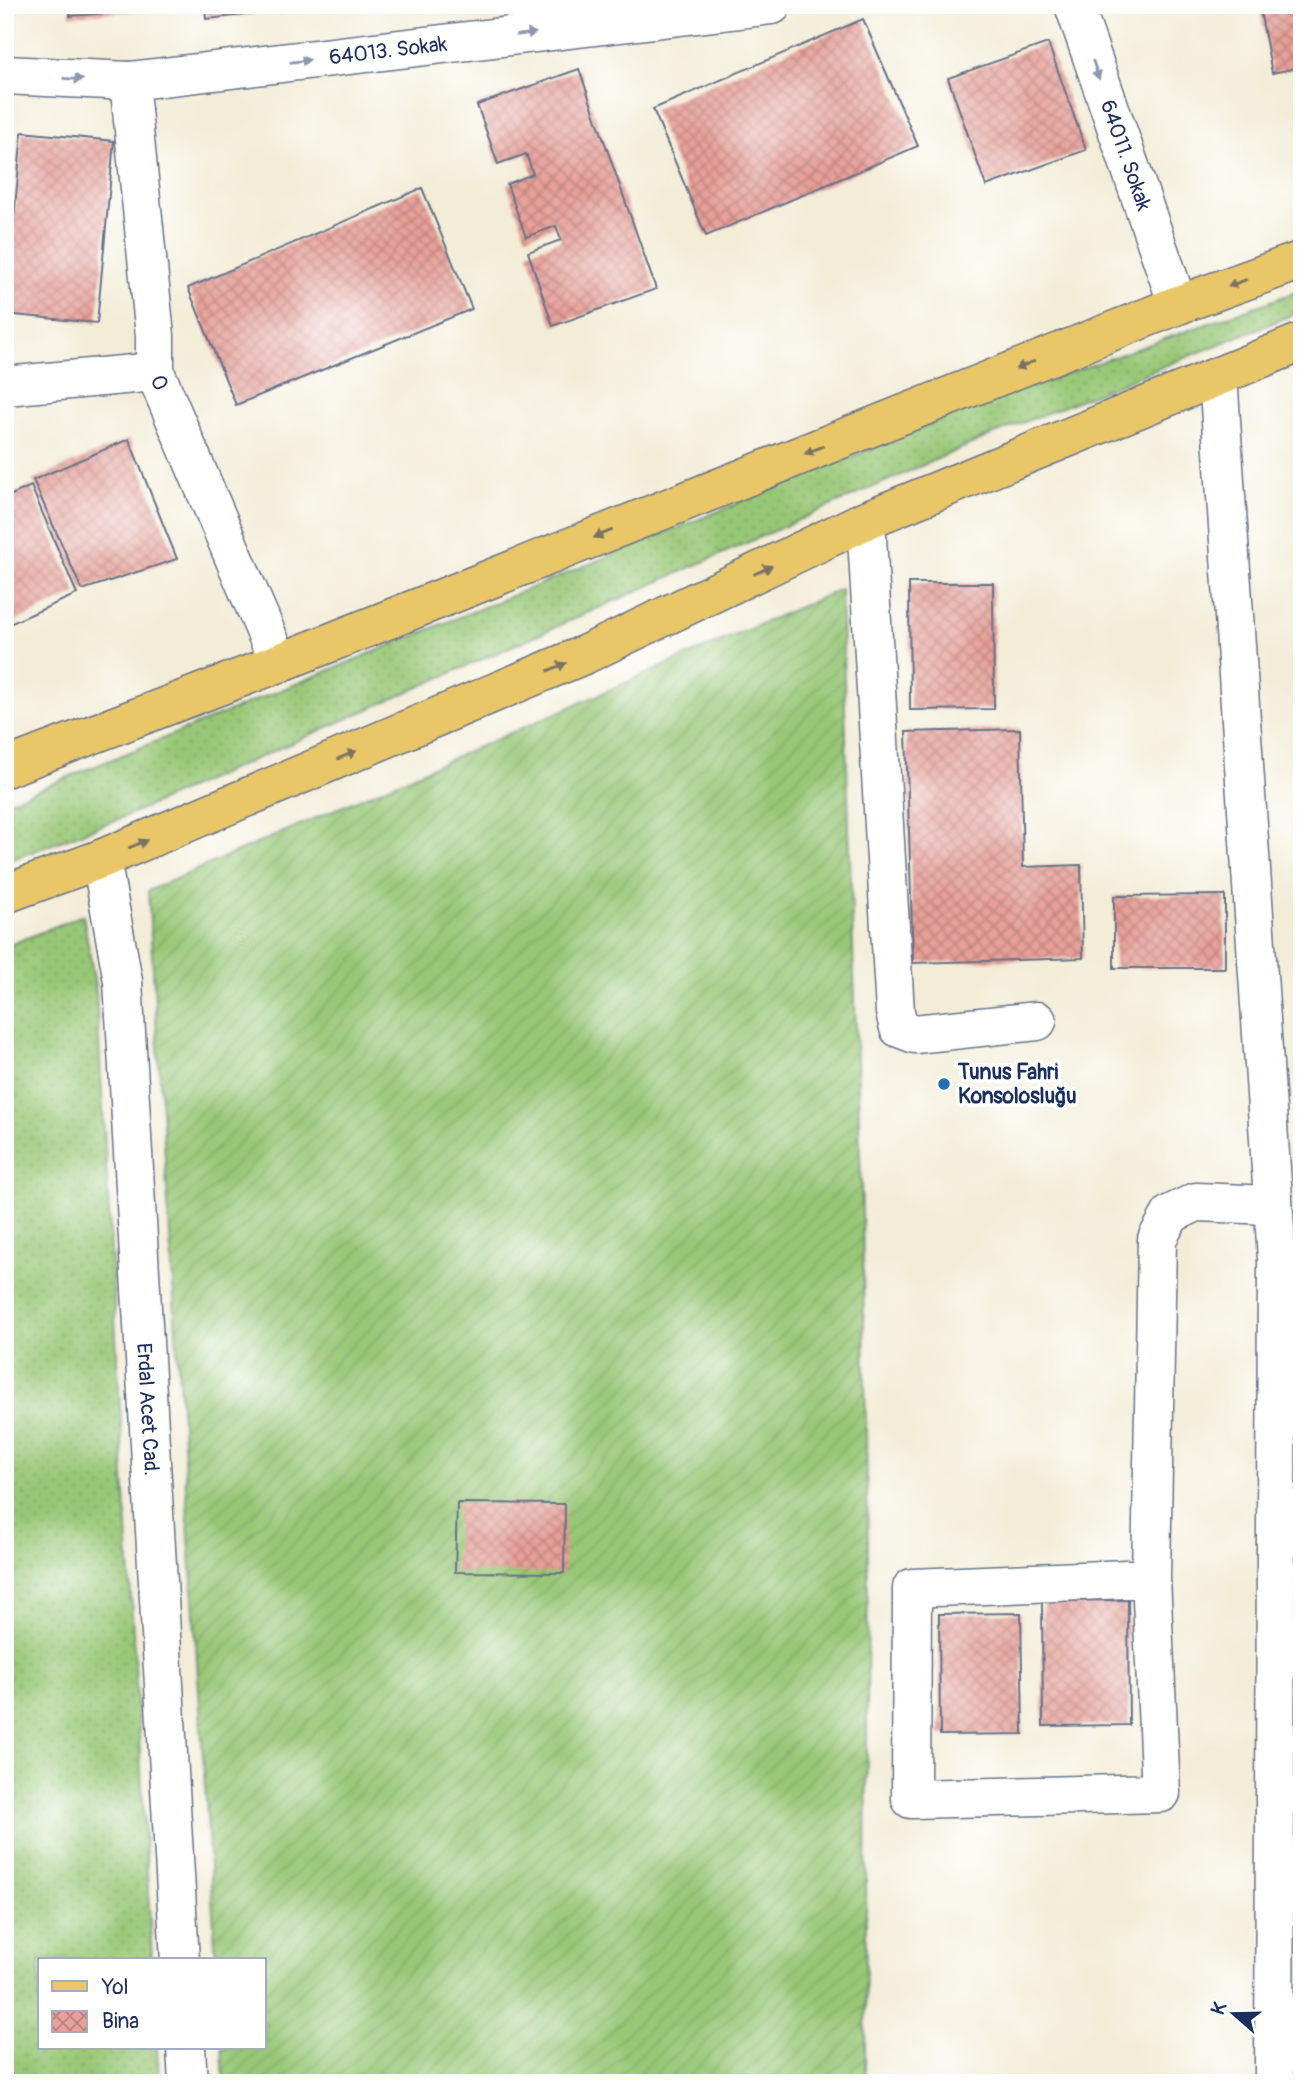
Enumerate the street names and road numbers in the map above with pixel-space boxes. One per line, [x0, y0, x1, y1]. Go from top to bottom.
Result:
street label: 64013. Sokak [328, 30, 449, 71]
street label: 64011. Sokak [1094, 97, 1157, 214]
street label: 0 [144, 371, 174, 395]
street label: Erdal Acet Cad. [130, 1342, 165, 1476]

